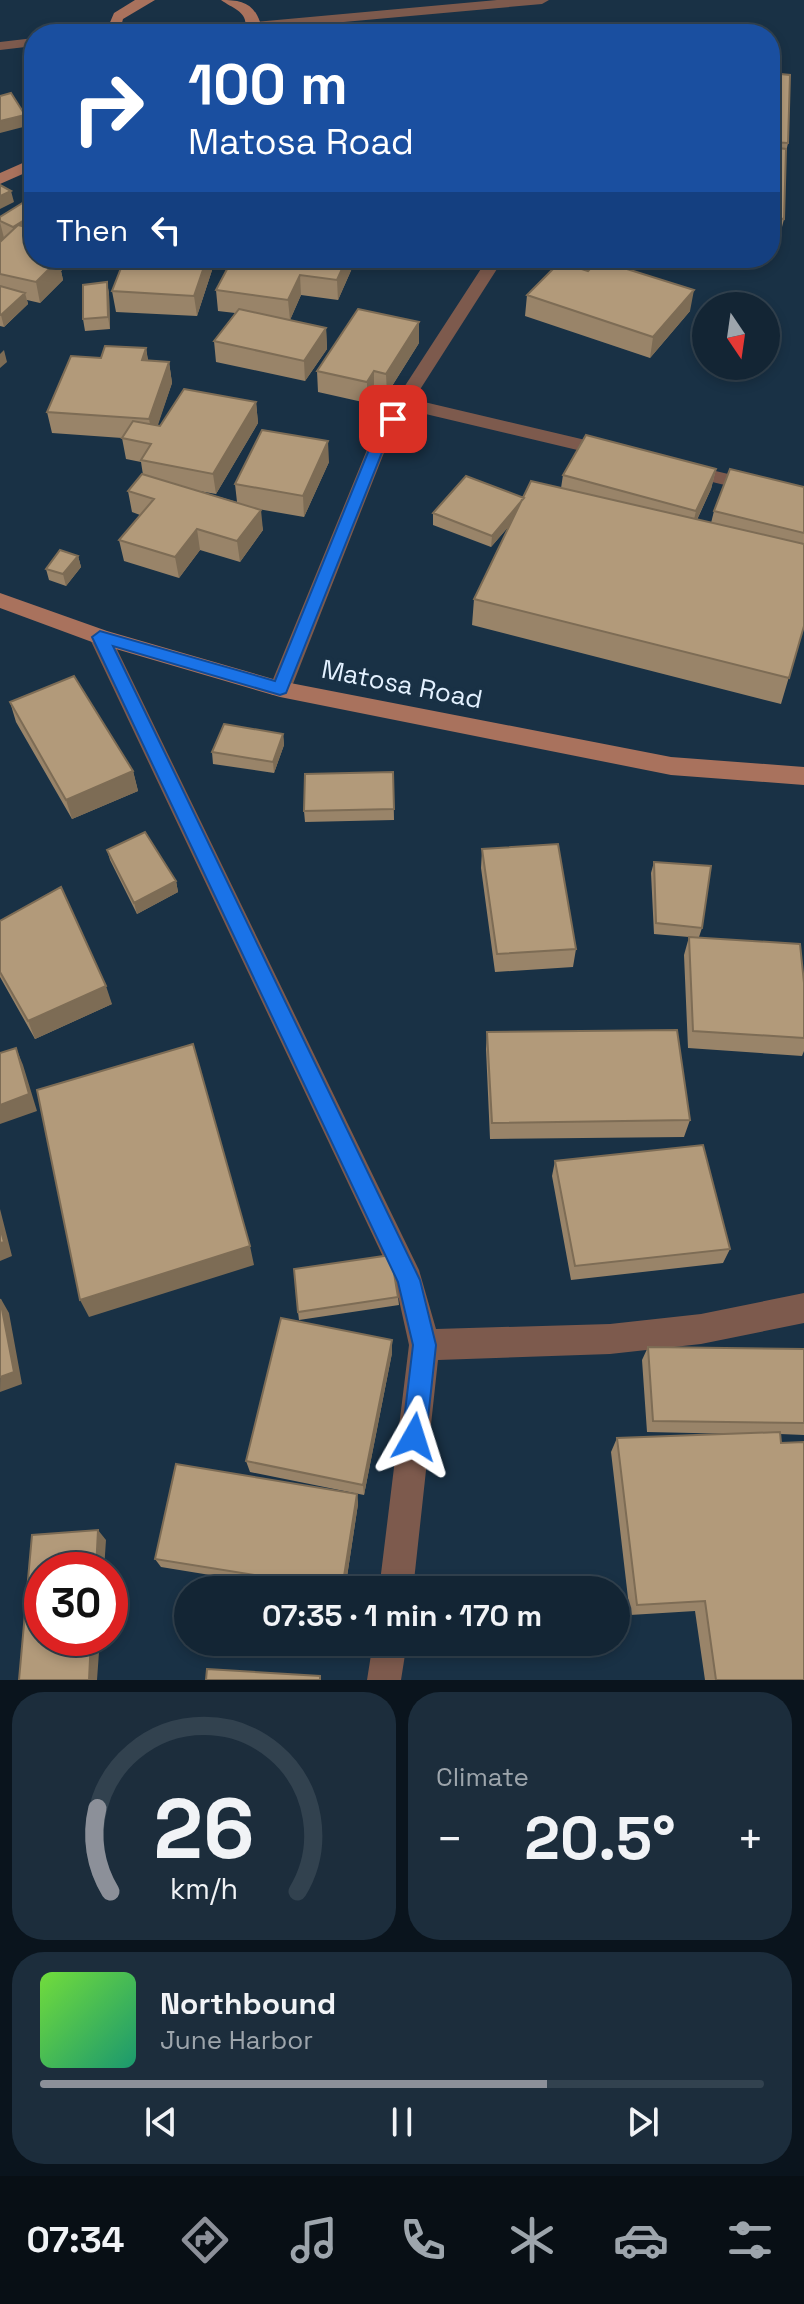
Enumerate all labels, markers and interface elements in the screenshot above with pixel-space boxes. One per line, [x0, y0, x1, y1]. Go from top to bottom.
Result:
text: 100 m [188, 49, 348, 120]
icon: right [56, 56, 160, 160]
text: Matosa Road [188, 119, 414, 165]
icon: left [144, 208, 188, 252]
text: Then [56, 211, 128, 250]
north arrow [692, 292, 780, 380]
map controls [692, 292, 780, 380]
pin [359, 385, 427, 453]
icon: arrive [371, 397, 415, 441]
street label: Matosa Road [319, 652, 485, 716]
position arrow [372, 1395, 456, 1479]
speed limit sign: 30 [24, 1552, 128, 1656]
text: 07:35 · 1 min · 170 m [262, 1596, 542, 1635]
text: Climate [436, 1760, 529, 1794]
text: 26 [154, 1776, 254, 1882]
text: 20.5° [524, 1800, 676, 1877]
text: − [436, 1811, 463, 1867]
text: + [737, 1811, 764, 1867]
text: km/h [170, 1871, 238, 1907]
text: Northbound [160, 1984, 336, 2023]
text: June Harbor [160, 2023, 313, 2057]
icon: previous [139, 2100, 183, 2144]
icon: pause [380, 2100, 424, 2144]
icon: next [621, 2100, 665, 2144]
icon: directions [177, 2212, 233, 2268]
icon: music [286, 2212, 342, 2268]
icon: phone [395, 2212, 451, 2268]
icon: climate [504, 2212, 560, 2268]
icon: car [613, 2212, 669, 2268]
icon: filters [722, 2212, 778, 2268]
text: 07:34 [26, 2217, 125, 2263]

